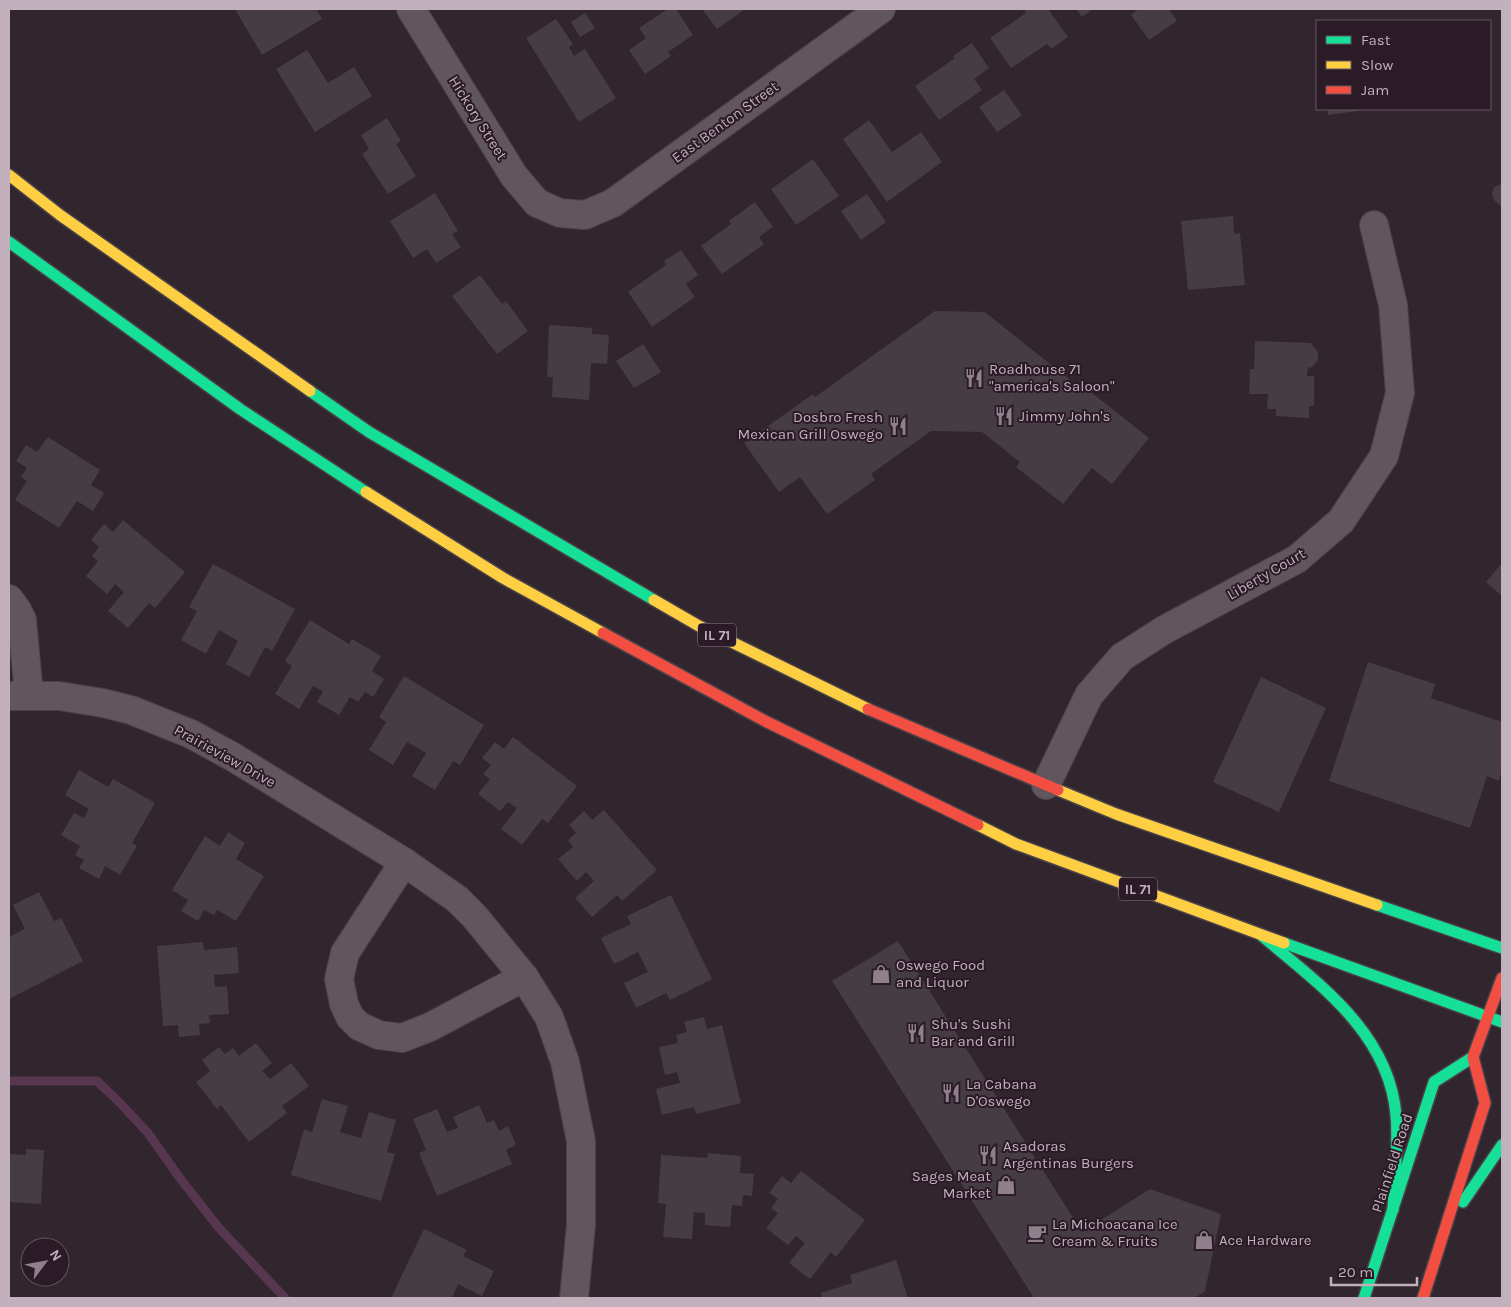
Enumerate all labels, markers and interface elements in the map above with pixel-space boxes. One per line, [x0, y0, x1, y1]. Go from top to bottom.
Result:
legend [1316, 20, 1491, 110]
text: Fast [1361, 31, 1391, 49]
text: Slow [1361, 56, 1393, 74]
street label: Hickory Street [445, 73, 511, 164]
street label: East Benton Street [668, 77, 782, 167]
text: Jam [1361, 81, 1389, 99]
place label: Roadhouse 71 "america's Saloon" [989, 360, 1115, 395]
restaurant icon: Roadhouse 71 "america's Saloon" [963, 367, 985, 389]
restaurant icon: Jimmy John's [993, 405, 1015, 427]
place label: Jimmy John's [1019, 407, 1110, 425]
place label: Dosbro Fresh Mexican Grill Oswego [738, 408, 883, 443]
restaurant icon: Dosbro Fresh Mexican Grill Oswego [887, 415, 909, 437]
street label: Liberty Court [1224, 544, 1309, 604]
road number: IL 71 [698, 624, 736, 646]
street label: Prairieview Drive [171, 721, 279, 791]
road number: IL 71 [1119, 878, 1157, 901]
place label: Oswego Food and Liquor [896, 956, 985, 991]
shop icon: Oswego Food and Liquor [870, 963, 892, 985]
place label: Shu's Sushi Bar and Grill [931, 1015, 1015, 1050]
restaurant icon: Shu's Sushi Bar and Grill [905, 1022, 927, 1044]
place label: La Cabana D'Oswego [966, 1075, 1037, 1110]
restaurant icon: La Cabana D'Oswego [940, 1082, 962, 1104]
street label: Plainfield Road [1368, 1111, 1416, 1215]
place label: Asadoras Argentinas Burgers [1003, 1137, 1134, 1172]
restaurant icon: Asadoras Argentinas Burgers [977, 1144, 999, 1166]
place label: Sages Meat Market [912, 1167, 991, 1202]
shop icon: Sages Meat Market [995, 1174, 1017, 1196]
place label: La Michoacana Ice Cream & Fruits [1052, 1215, 1178, 1250]
cafe icon: La Michoacana Ice Cream & Fruits [1026, 1222, 1048, 1244]
shop icon: Ace Hardware [1193, 1229, 1215, 1251]
place label: Ace Hardware [1219, 1231, 1311, 1249]
north arrow [20, 1237, 70, 1287]
text: N [46, 1247, 65, 1264]
scale bar [1331, 1254, 1417, 1286]
text: 20 m [1338, 1263, 1373, 1281]

